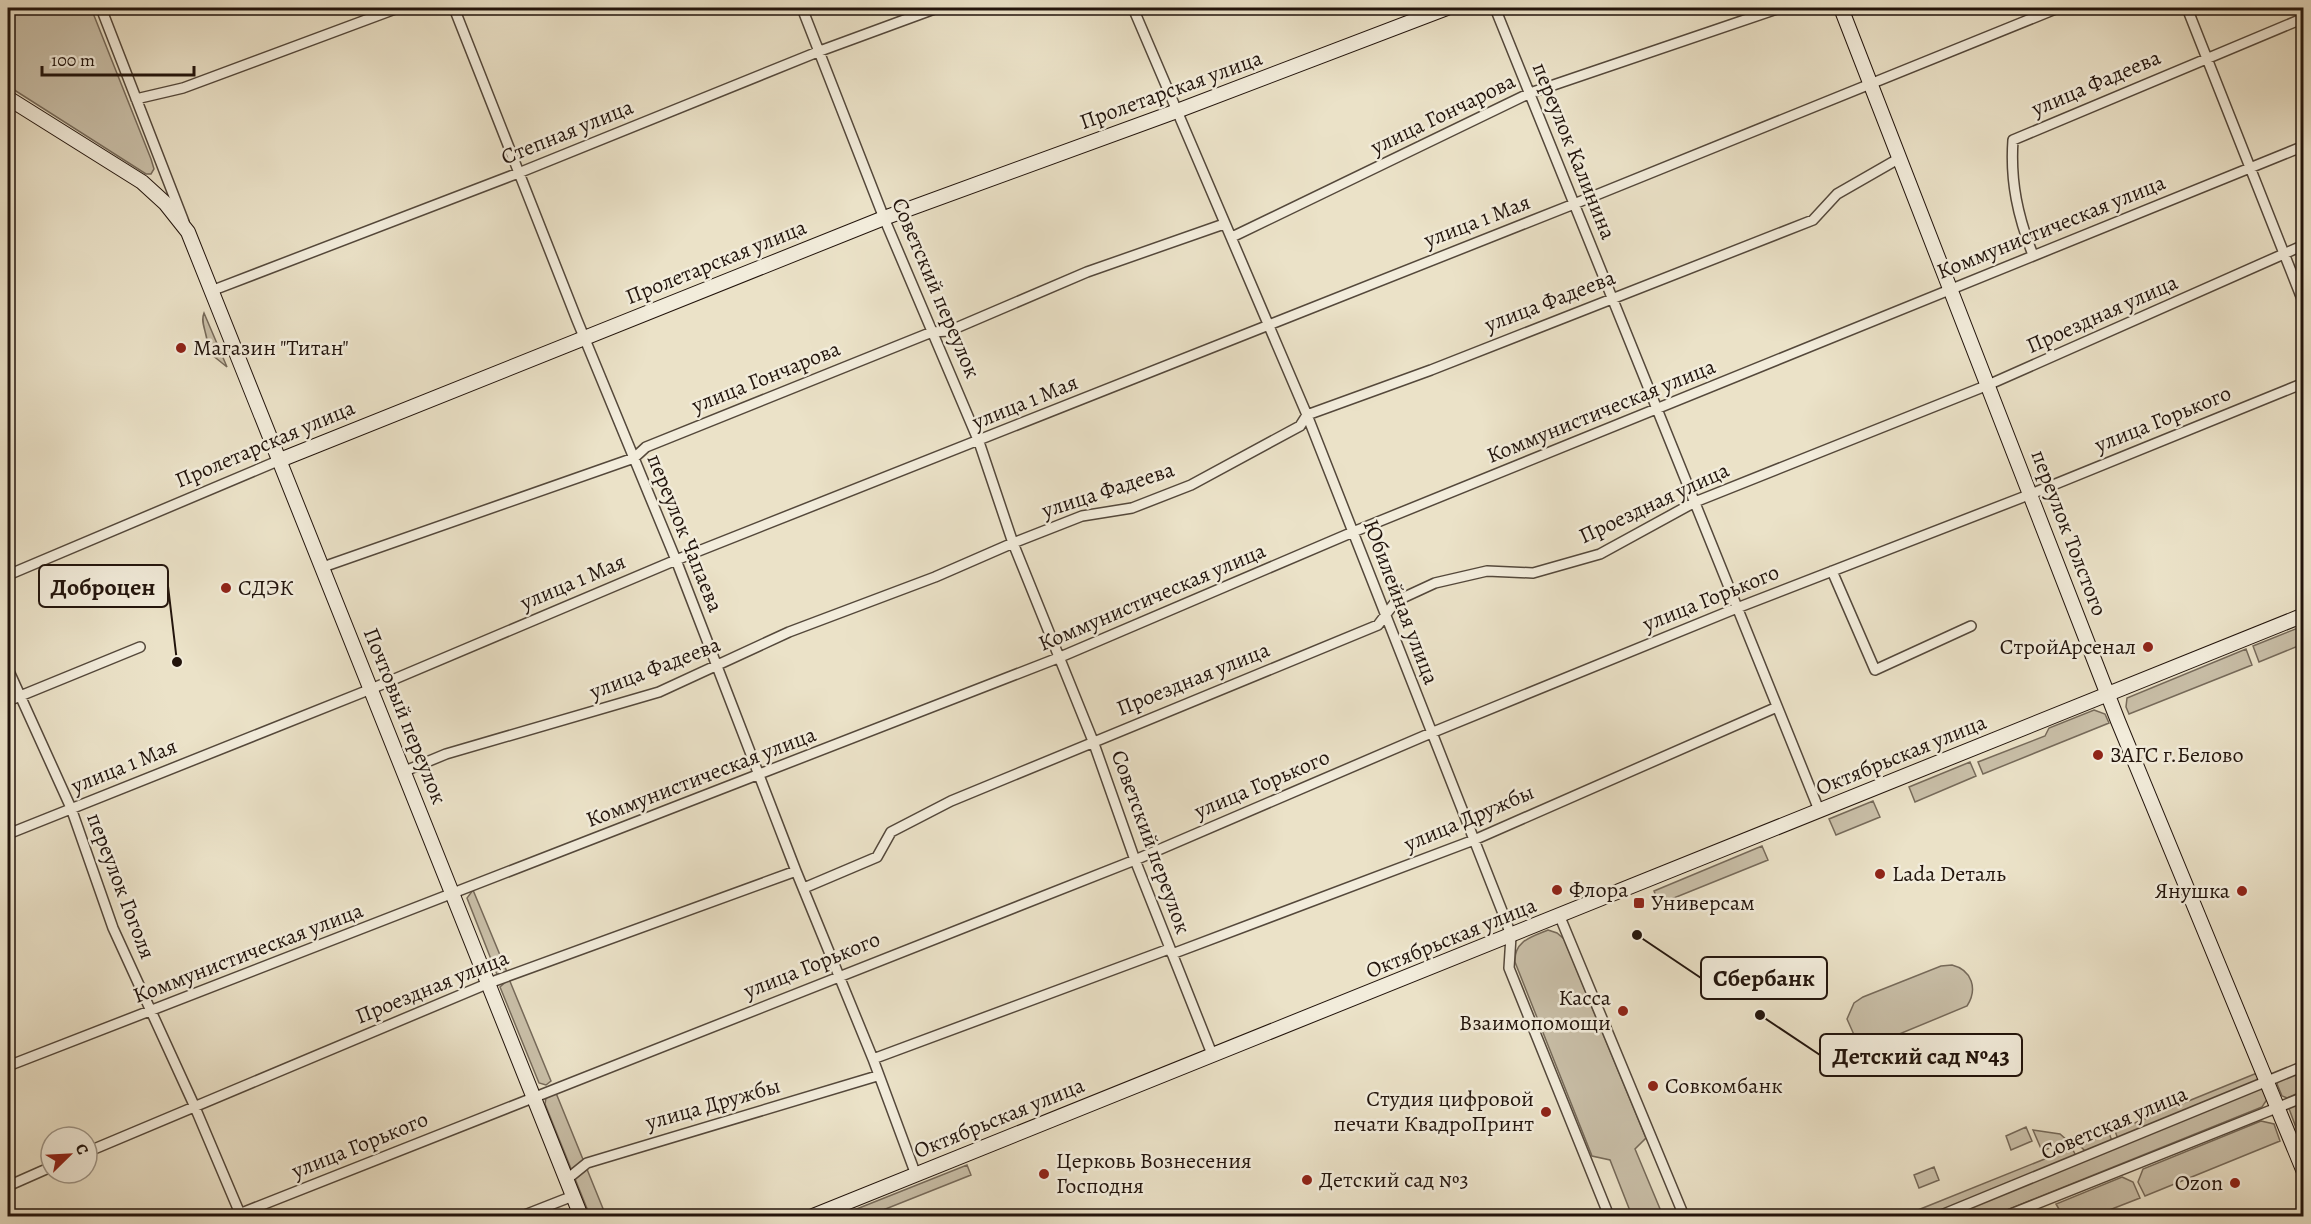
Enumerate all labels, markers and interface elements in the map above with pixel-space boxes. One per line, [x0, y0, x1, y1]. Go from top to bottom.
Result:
scale bar [42, 39, 194, 77]
street label: улица Фадеева [2026, 42, 2166, 124]
street label: Пролетарская улица [1075, 43, 1267, 137]
text: 100 m [51, 48, 95, 72]
street label: переулок Калинина [1525, 58, 1624, 245]
street label: улица Гончарова [1365, 66, 1521, 162]
street label: Степная улица [496, 92, 638, 172]
street label: Коммунистическая улица [1932, 167, 2171, 287]
street label: улица 1 Мая [1419, 187, 1534, 255]
street label: Советский переулок [884, 193, 988, 383]
street label: Пролетарская улица [621, 212, 812, 312]
street label: улица Фадеева [1479, 262, 1620, 340]
street label: Проездная улица [2022, 267, 2183, 361]
place label: Магазин "Титан" [193, 333, 349, 363]
street label: улица Гончарова [686, 333, 846, 421]
marker: Магазин "Титан" [174, 341, 188, 355]
street label: Коммунистическая улица [1482, 351, 1721, 471]
street label: улица 1 Мая [967, 367, 1082, 437]
street label: улица Горького [2089, 378, 2236, 460]
street label: Пролетарская улица [171, 392, 360, 495]
street label: переулок Толстого [2024, 446, 2114, 620]
street label: переулок Чапаева [640, 449, 731, 617]
street label: улица Фадеева [1037, 454, 1179, 526]
street label: Проездная улица [1574, 455, 1735, 551]
street label: Юбилейная улица [1356, 515, 1447, 690]
street label: Коммунистическая улица [1034, 535, 1271, 659]
street label: улица 1 Мая [515, 546, 630, 618]
street label: улица Горького [1637, 557, 1784, 639]
callout: Доброцен [39, 565, 168, 607]
text: Доброцен [51, 571, 155, 603]
place label: СДЭК [238, 573, 293, 603]
marker: СДЭК [219, 581, 233, 595]
street label: Почтовый переулок [356, 623, 454, 809]
street label: улица Фадеева [584, 629, 725, 707]
place label: СтройАрсенал [2000, 632, 2136, 662]
street label: Проездная улица [1112, 634, 1275, 723]
marker: СтройАрсенал [2141, 640, 2155, 654]
street label: Октябрьская улица [1811, 707, 1992, 803]
street label: Коммунистическая улица [582, 719, 821, 835]
street label: улица 1 Мая [66, 731, 181, 801]
place label: ЗАГС г.Белово [2110, 740, 2244, 770]
street label: улица Горького [1189, 742, 1334, 826]
street label: Советский переулок [1104, 746, 1198, 938]
marker: ЗАГС г.Белово [2091, 748, 2105, 762]
street label: улица Дружбы [1398, 777, 1539, 859]
street label: переулок Гоголя [79, 809, 163, 963]
place label: Lada Dеталь [1892, 859, 2006, 889]
marker: Lada Dеталь [1873, 867, 1887, 881]
place label: Флора [1569, 875, 1629, 905]
place label: Янушка [2155, 876, 2231, 906]
marker: Флора [1550, 883, 1564, 897]
marker: Янушка [2235, 884, 2249, 898]
place label: Универсам [1651, 888, 1755, 918]
street label: Октябрьская улица [1361, 890, 1542, 986]
street label: Коммунистическая улица [129, 895, 368, 1011]
marker: Универсам [1632, 896, 1646, 910]
street label: улица Горького [738, 924, 885, 1006]
street label: Проездная улица [351, 942, 514, 1031]
callout: Сбербанк [1701, 957, 1827, 999]
text: Сбербанк [1713, 962, 1815, 994]
place label: Касса Взаимопомощи [1459, 983, 1612, 1038]
marker: Касса Взаимопомощи [1616, 1004, 1630, 1018]
callout: Детский сад №43 [1820, 1034, 2022, 1076]
text: Детский сад №43 [1832, 1040, 2010, 1072]
street label: улица Дружбы [641, 1070, 784, 1138]
street label: Октябрьская улица [909, 1070, 1090, 1166]
place label: Совкомбанк [1665, 1071, 1783, 1101]
street label: Советская улица [2036, 1078, 2193, 1167]
marker: Совкомбанк [1646, 1079, 1660, 1093]
place label: Студия цифровой печати КвадроПринт [1333, 1084, 1534, 1139]
street label: улица Горького [286, 1104, 433, 1186]
marker: Студия цифровой печати КвадроПринт [1539, 1105, 1553, 1119]
north arrow [39, 1125, 99, 1185]
text: С [70, 1140, 94, 1158]
place label: Церковь Вознесения Господня [1056, 1146, 1252, 1201]
place label: Детский сад №3 [1319, 1165, 1469, 1195]
marker: Церковь Вознесения Господня [1037, 1167, 1051, 1181]
place label: Ozon [2175, 1168, 2223, 1198]
marker: Детский сад №3 [1300, 1173, 1314, 1187]
marker: Ozon [2228, 1176, 2242, 1190]

